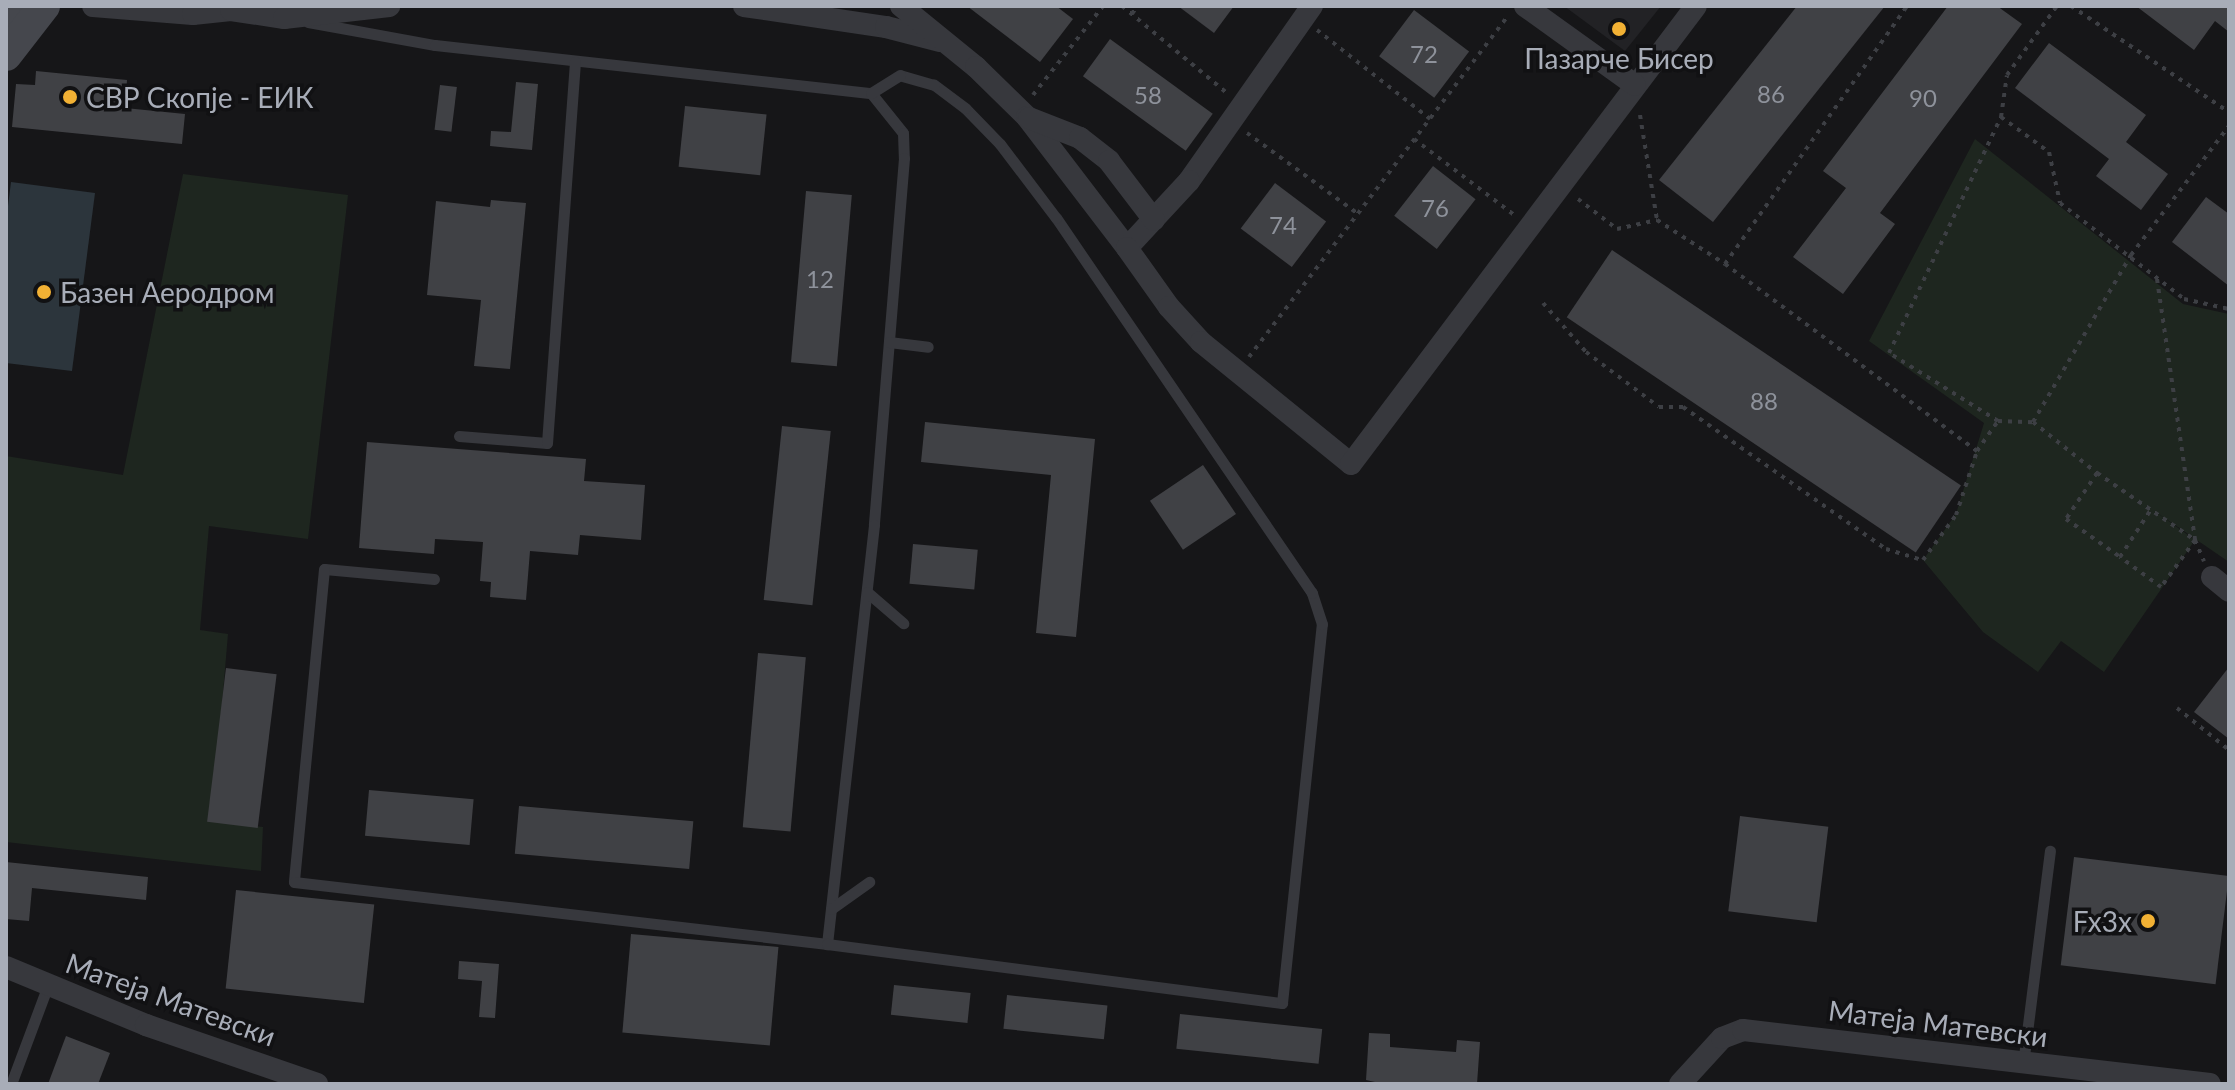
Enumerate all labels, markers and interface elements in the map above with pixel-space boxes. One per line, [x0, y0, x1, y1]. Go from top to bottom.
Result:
marker: Пазарче Бисер [1610, 20, 1628, 38]
house number: 72 [1410, 40, 1438, 68]
place label: Пазарче Бисер [1524, 41, 1714, 75]
place label: СВР Скопје - ЕИК [86, 80, 314, 114]
house number: 86 [1757, 80, 1785, 108]
house number: 58 [1134, 81, 1162, 109]
house number: 90 [1909, 84, 1937, 112]
marker: СВР Скопје - ЕИК [61, 88, 79, 106]
house number: 76 [1421, 194, 1449, 222]
house number: 74 [1269, 211, 1297, 239]
house number: 12 [806, 265, 834, 293]
place label: Базен Аеродром [60, 275, 274, 309]
marker: Базен Аеродром [35, 283, 53, 301]
house number: 88 [1750, 387, 1778, 415]
place label: Fx3x [2073, 904, 2132, 938]
marker: Fx3x [2139, 912, 2157, 930]
street label: Матеја Матевски [62, 945, 280, 1053]
street label: Матеја Матевски [1826, 993, 2050, 1053]

